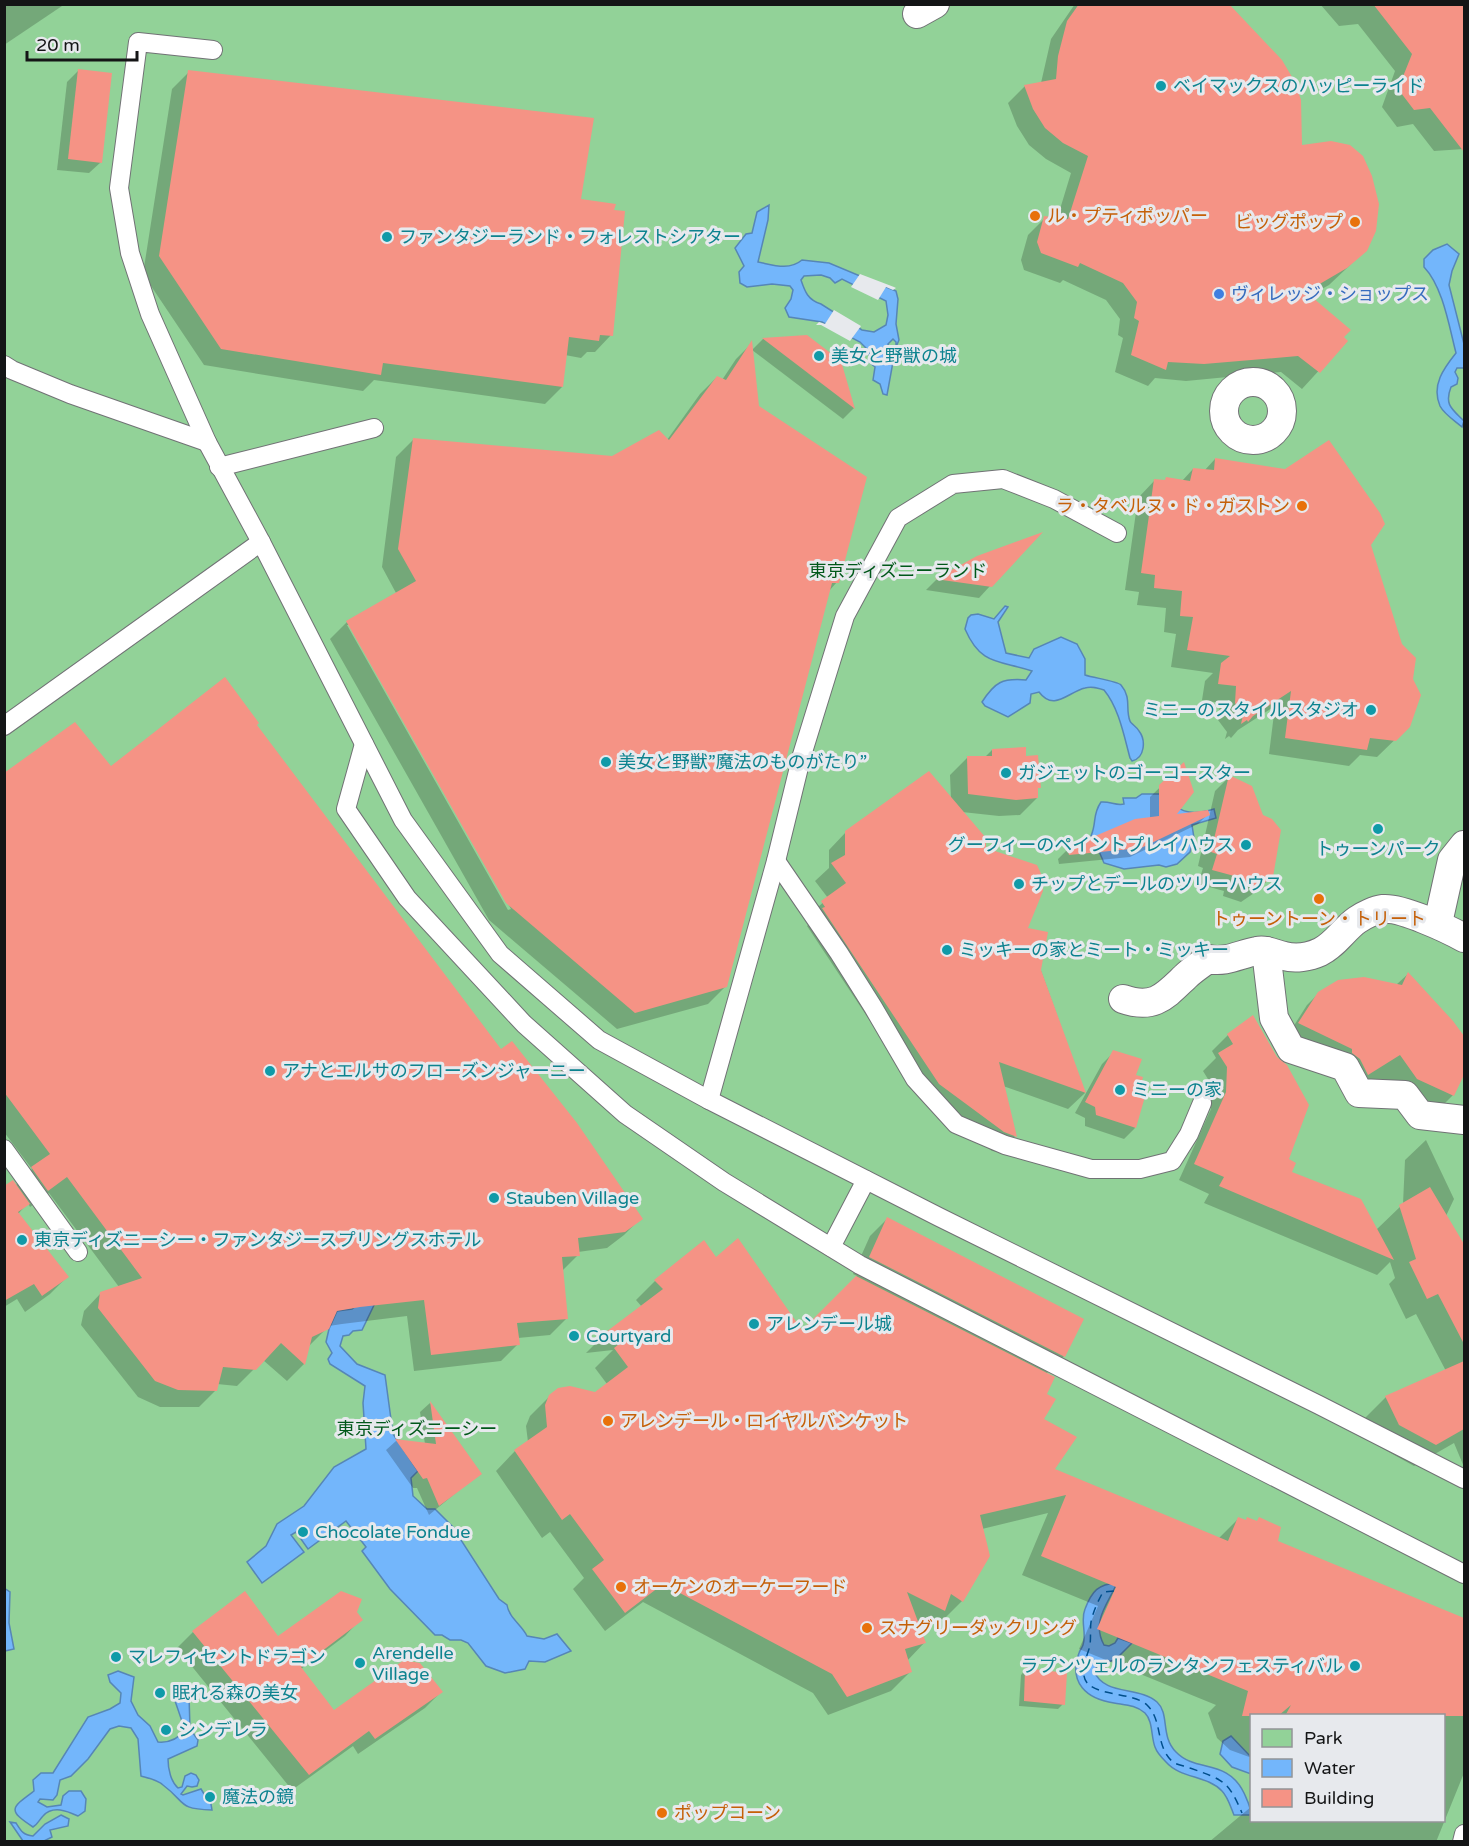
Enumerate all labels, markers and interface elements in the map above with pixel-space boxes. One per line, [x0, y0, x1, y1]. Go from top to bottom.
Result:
scale bar [27, 24, 136, 62]
text: 20 m [36, 34, 80, 56]
place label: ベイマックスのハッピーライド [1173, 75, 1424, 97]
marker: ベイマックスのハッピーライド [1154, 79, 1168, 93]
place label: ル・プティポッパー [1047, 205, 1208, 227]
marker: ル・プティポッパー [1028, 209, 1042, 223]
place label: ビッグポップ [1235, 211, 1343, 233]
marker: ビッグポップ [1348, 215, 1362, 229]
place label: ファンタジーランド・フォレストシアター [399, 226, 741, 248]
marker: ファンタジーランド・フォレストシアター [380, 230, 394, 244]
place label: ヴィレッジ・ショップス [1231, 283, 1429, 305]
marker: ヴィレッジ・ショップス [1212, 287, 1226, 301]
place label: 美女と野獣の城 [831, 345, 957, 367]
marker: 美女と野獣の城 [812, 349, 826, 363]
place label: ラ・タベルヌ・ド・ガストン [1056, 495, 1290, 517]
marker: ラ・タベルヌ・ド・ガストン [1295, 499, 1309, 513]
park label: 東京ディズニーランド [809, 560, 987, 582]
place label: ミニーのスタイルスタジオ [1143, 699, 1359, 721]
marker: ミニーのスタイルスタジオ [1364, 703, 1378, 717]
place label: 美女と野獣”魔法のものがたり” [618, 751, 867, 773]
marker: 美女と野獣”魔法のものがたり” [599, 755, 613, 769]
place label: ガジェットのゴーコースター [1018, 762, 1251, 784]
marker: ガジェットのゴーコースター [999, 766, 1013, 780]
marker: トゥーンパーク [1371, 822, 1385, 836]
place label: グーフィーのペイントプレイハウス [948, 834, 1234, 856]
marker: グーフィーのペイントプレイハウス [1239, 838, 1253, 852]
place label: トゥーンパーク [1315, 838, 1441, 860]
place label: チップとデールのツリーハウス [1031, 873, 1283, 895]
marker: チップとデールのツリーハウス [1012, 877, 1026, 891]
marker: トゥーントーン・トリート [1312, 892, 1326, 906]
place label: トゥーントーン・トリート [1212, 908, 1426, 930]
place label: ミッキーの家とミート・ミッキー [959, 939, 1229, 961]
marker: ミッキーの家とミート・ミッキー [940, 943, 954, 957]
place label: アナとエルサのフローズンジャーニー [282, 1060, 586, 1082]
marker: アナとエルサのフローズンジャーニー [263, 1064, 277, 1078]
place label: ミニーの家 [1132, 1079, 1222, 1101]
marker: ミニーの家 [1113, 1083, 1127, 1097]
place label: Stauben Village [506, 1187, 639, 1209]
marker: Stauben Village [487, 1191, 501, 1205]
place label: 東京ディズニーシー・ファンタジースプリングスホテル [34, 1229, 481, 1251]
marker: 東京ディズニーシー・ファンタジースプリングスホテル [15, 1233, 29, 1247]
place label: アレンデール城 [766, 1313, 892, 1335]
marker: アレンデール城 [747, 1317, 761, 1331]
place label: Courtyard [586, 1325, 671, 1347]
marker: Courtyard [567, 1329, 581, 1343]
place label: アレンデール・ロイヤルバンケット [620, 1410, 908, 1432]
marker: アレンデール・ロイヤルバンケット [601, 1414, 615, 1428]
park label: 東京ディズニーシー [337, 1418, 497, 1440]
place label: Chocolate Fondue [315, 1521, 471, 1543]
marker: Chocolate Fondue [296, 1525, 310, 1539]
place label: オーケンのオーケーフード [633, 1576, 847, 1598]
marker: オーケンのオーケーフード [614, 1580, 628, 1594]
place label: スナグリーダックリング [879, 1617, 1077, 1639]
marker: スナグリーダックリング [860, 1621, 874, 1635]
place label: Arendelle Village [372, 1642, 454, 1685]
place label: マレフィセントドラゴン [128, 1646, 326, 1668]
marker: マレフィセントドラゴン [109, 1650, 123, 1664]
place label: ラプンツェルのランタンフェスティバル [1021, 1655, 1343, 1677]
marker: Arendelle Village [353, 1656, 367, 1670]
marker: ラプンツェルのランタンフェスティバル [1348, 1659, 1362, 1673]
place label: 眠れる森の美女 [172, 1682, 298, 1704]
marker: 眠れる森の美女 [153, 1686, 167, 1700]
legend [1250, 1714, 1445, 1822]
place label: シンデレラ [178, 1719, 268, 1741]
marker: シンデレラ [159, 1723, 173, 1737]
text: Park [1304, 1727, 1343, 1749]
text: Water [1304, 1757, 1355, 1779]
place label: 魔法の鏡 [222, 1786, 294, 1808]
text: Building [1304, 1787, 1374, 1809]
marker: 魔法の鏡 [203, 1790, 217, 1804]
place label: ポップコーン [674, 1802, 781, 1824]
marker: ポップコーン [655, 1806, 669, 1820]

